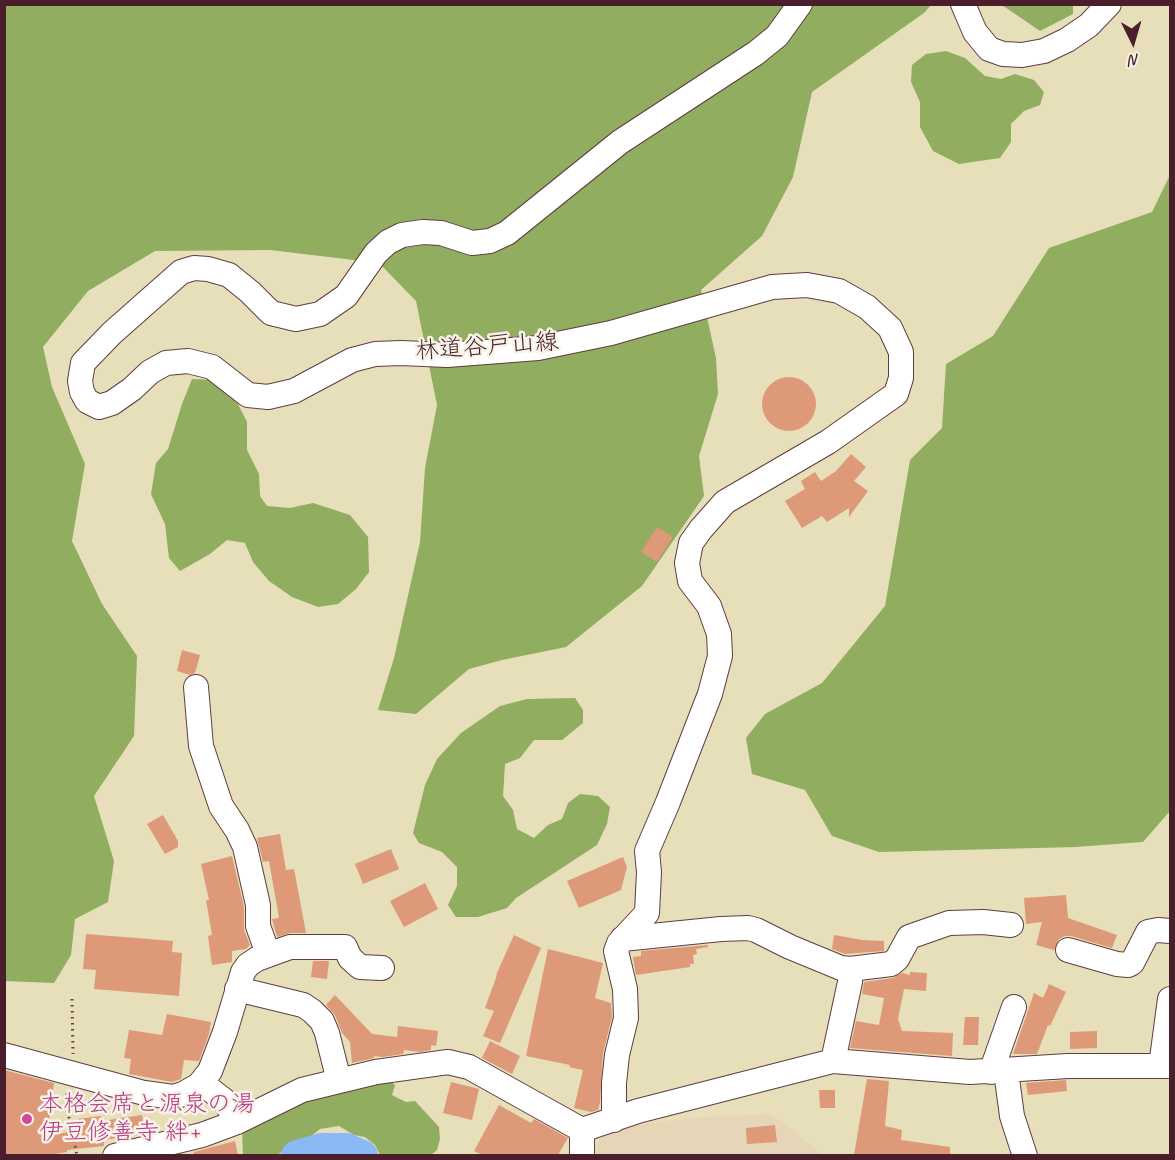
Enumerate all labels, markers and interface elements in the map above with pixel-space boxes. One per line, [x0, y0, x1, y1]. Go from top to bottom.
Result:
north arrow [1103, 12, 1163, 72]
text: N [1129, 50, 1140, 70]
street label: 林道谷戸山線 [414, 328, 560, 366]
place label: 本格会席と源泉の湯 伊豆修善寺 絆+ [39, 1091, 255, 1147]
marker: 本格会席と源泉の湯 伊豆修善寺 絆+ [20, 1112, 34, 1126]

